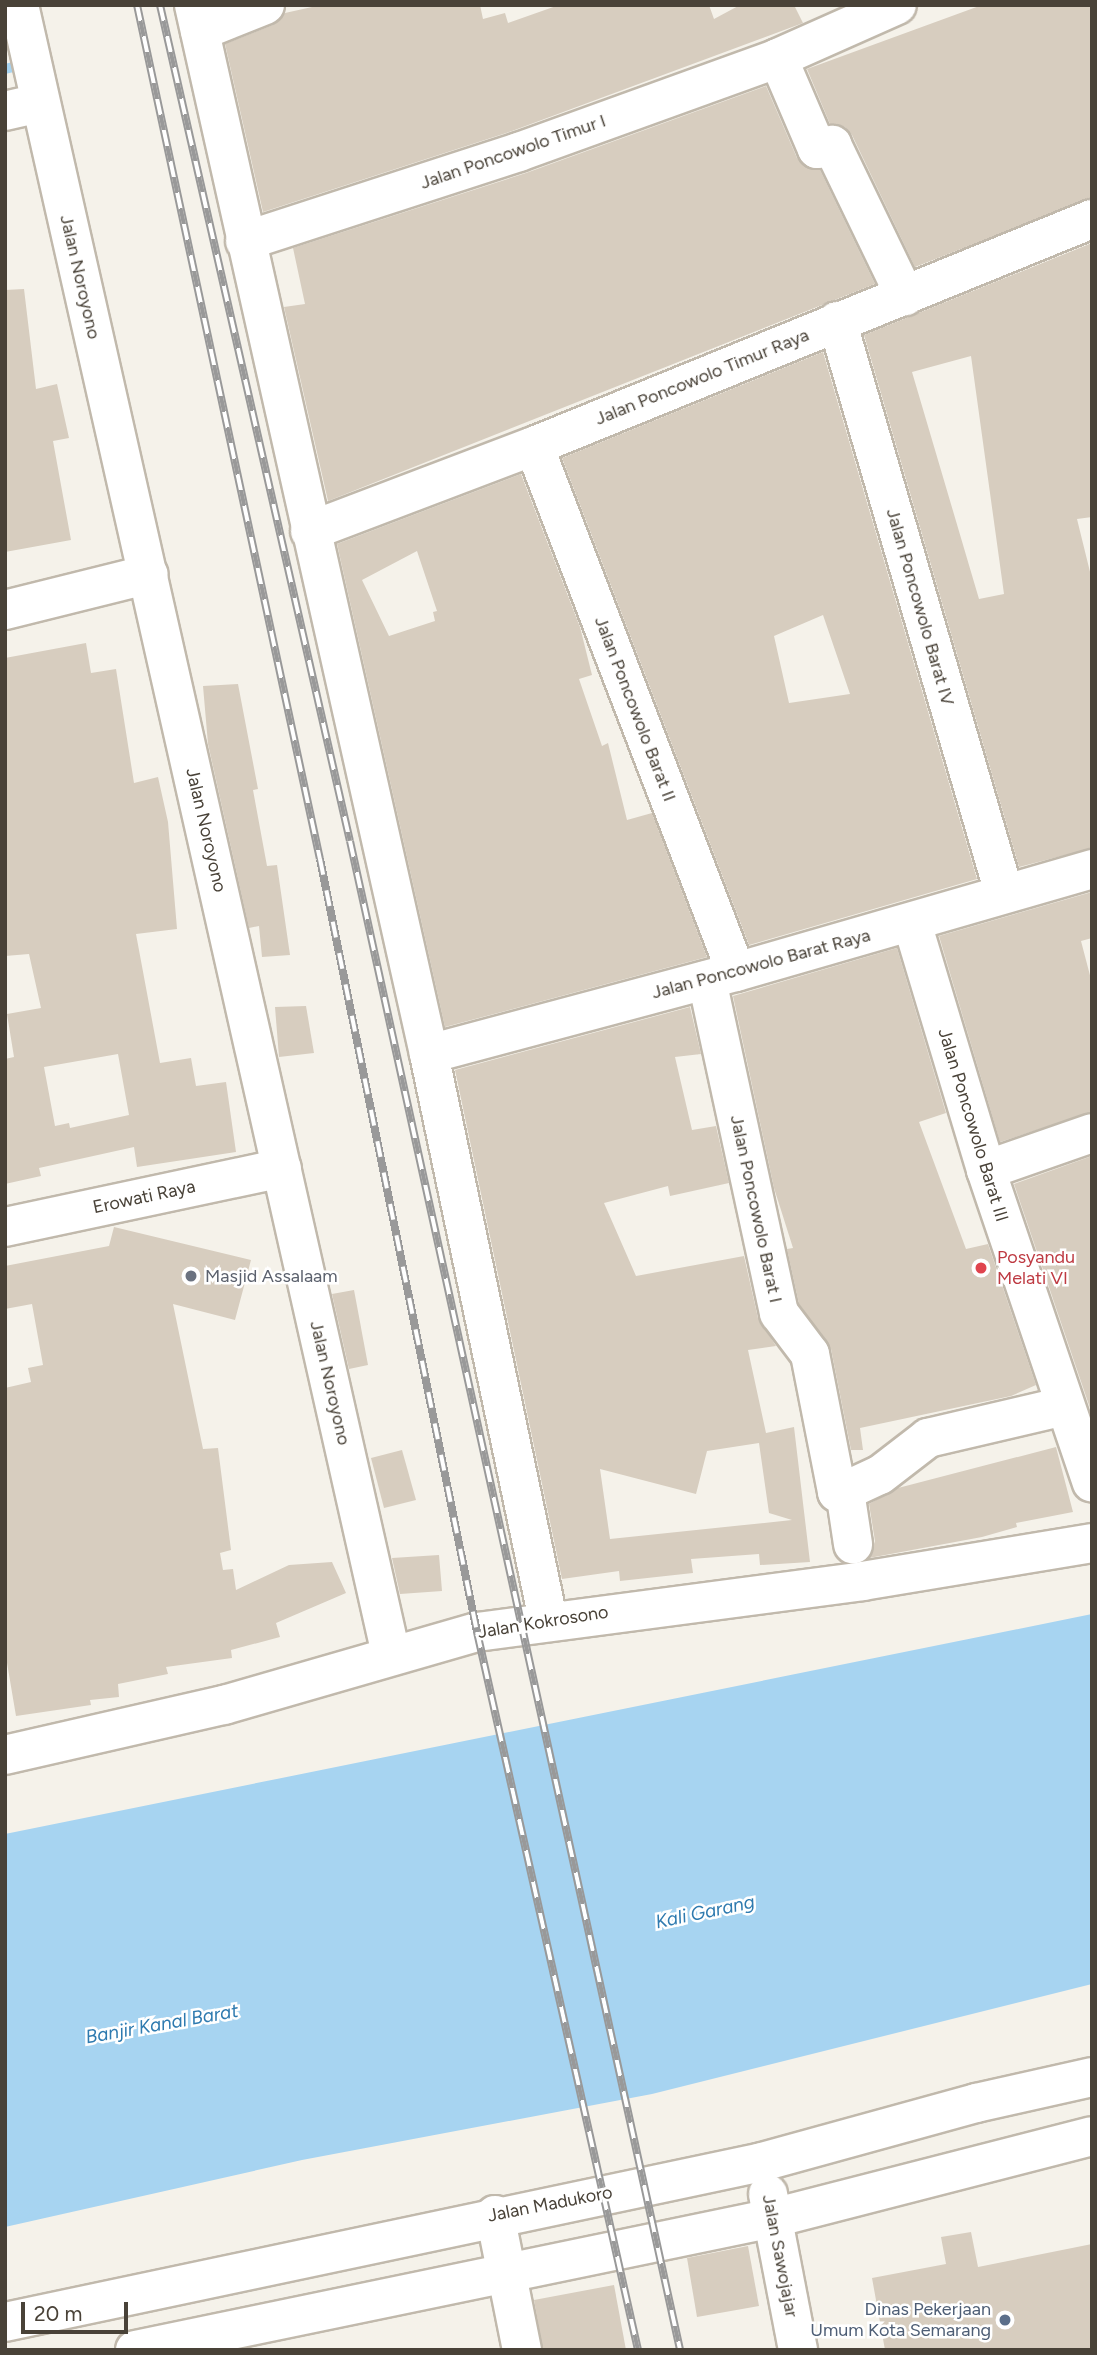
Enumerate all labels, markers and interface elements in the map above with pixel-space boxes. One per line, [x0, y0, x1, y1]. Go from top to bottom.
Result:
street label: Jalan Poncowolo Timur I [417, 110, 609, 194]
street label: Jalan Noroyono [55, 213, 105, 341]
street label: Jalan Poncowolo Timur Raya [592, 324, 812, 430]
street label: Jalan Poncowolo Barat IV [882, 506, 958, 708]
street label: Jalan Poncowolo Barat II [590, 613, 680, 805]
street label: Jalan Noroyono [181, 766, 231, 894]
street label: Jalan Poncowolo Barat Raya [649, 924, 873, 1004]
street label: Jalan Poncowolo Barat III [933, 1026, 1013, 1224]
street label: Jalan Poncowolo Barat I [726, 1113, 786, 1305]
street label: Erowati Raya [91, 1176, 197, 1218]
place label: Posyandu Melati VI [997, 1247, 1075, 1290]
marker: Posyandu Melati VI [971, 1258, 991, 1278]
place label: Masjid Assalaam [205, 1265, 338, 1287]
marker: Masjid Assalaam [183, 1268, 199, 1284]
street label: Jalan Noroyono [305, 1319, 355, 1447]
street label: Jalan Kokrosono [476, 1601, 610, 1643]
water label: Kali Garang [653, 1890, 757, 1934]
water label: Banjir Kanal Barat [84, 1999, 240, 2049]
street label: Jalan Madukoro [486, 2181, 614, 2227]
street label: Jalan Sawojajar [758, 2193, 802, 2319]
scale bar [24, 2288, 131, 2332]
place label: Dinas Pekerjaan Umum Kota Semarang [810, 2299, 991, 2342]
text: 20 m [34, 2301, 82, 2326]
marker: Dinas Pekerjaan Umum Kota Semarang [997, 2312, 1013, 2328]

